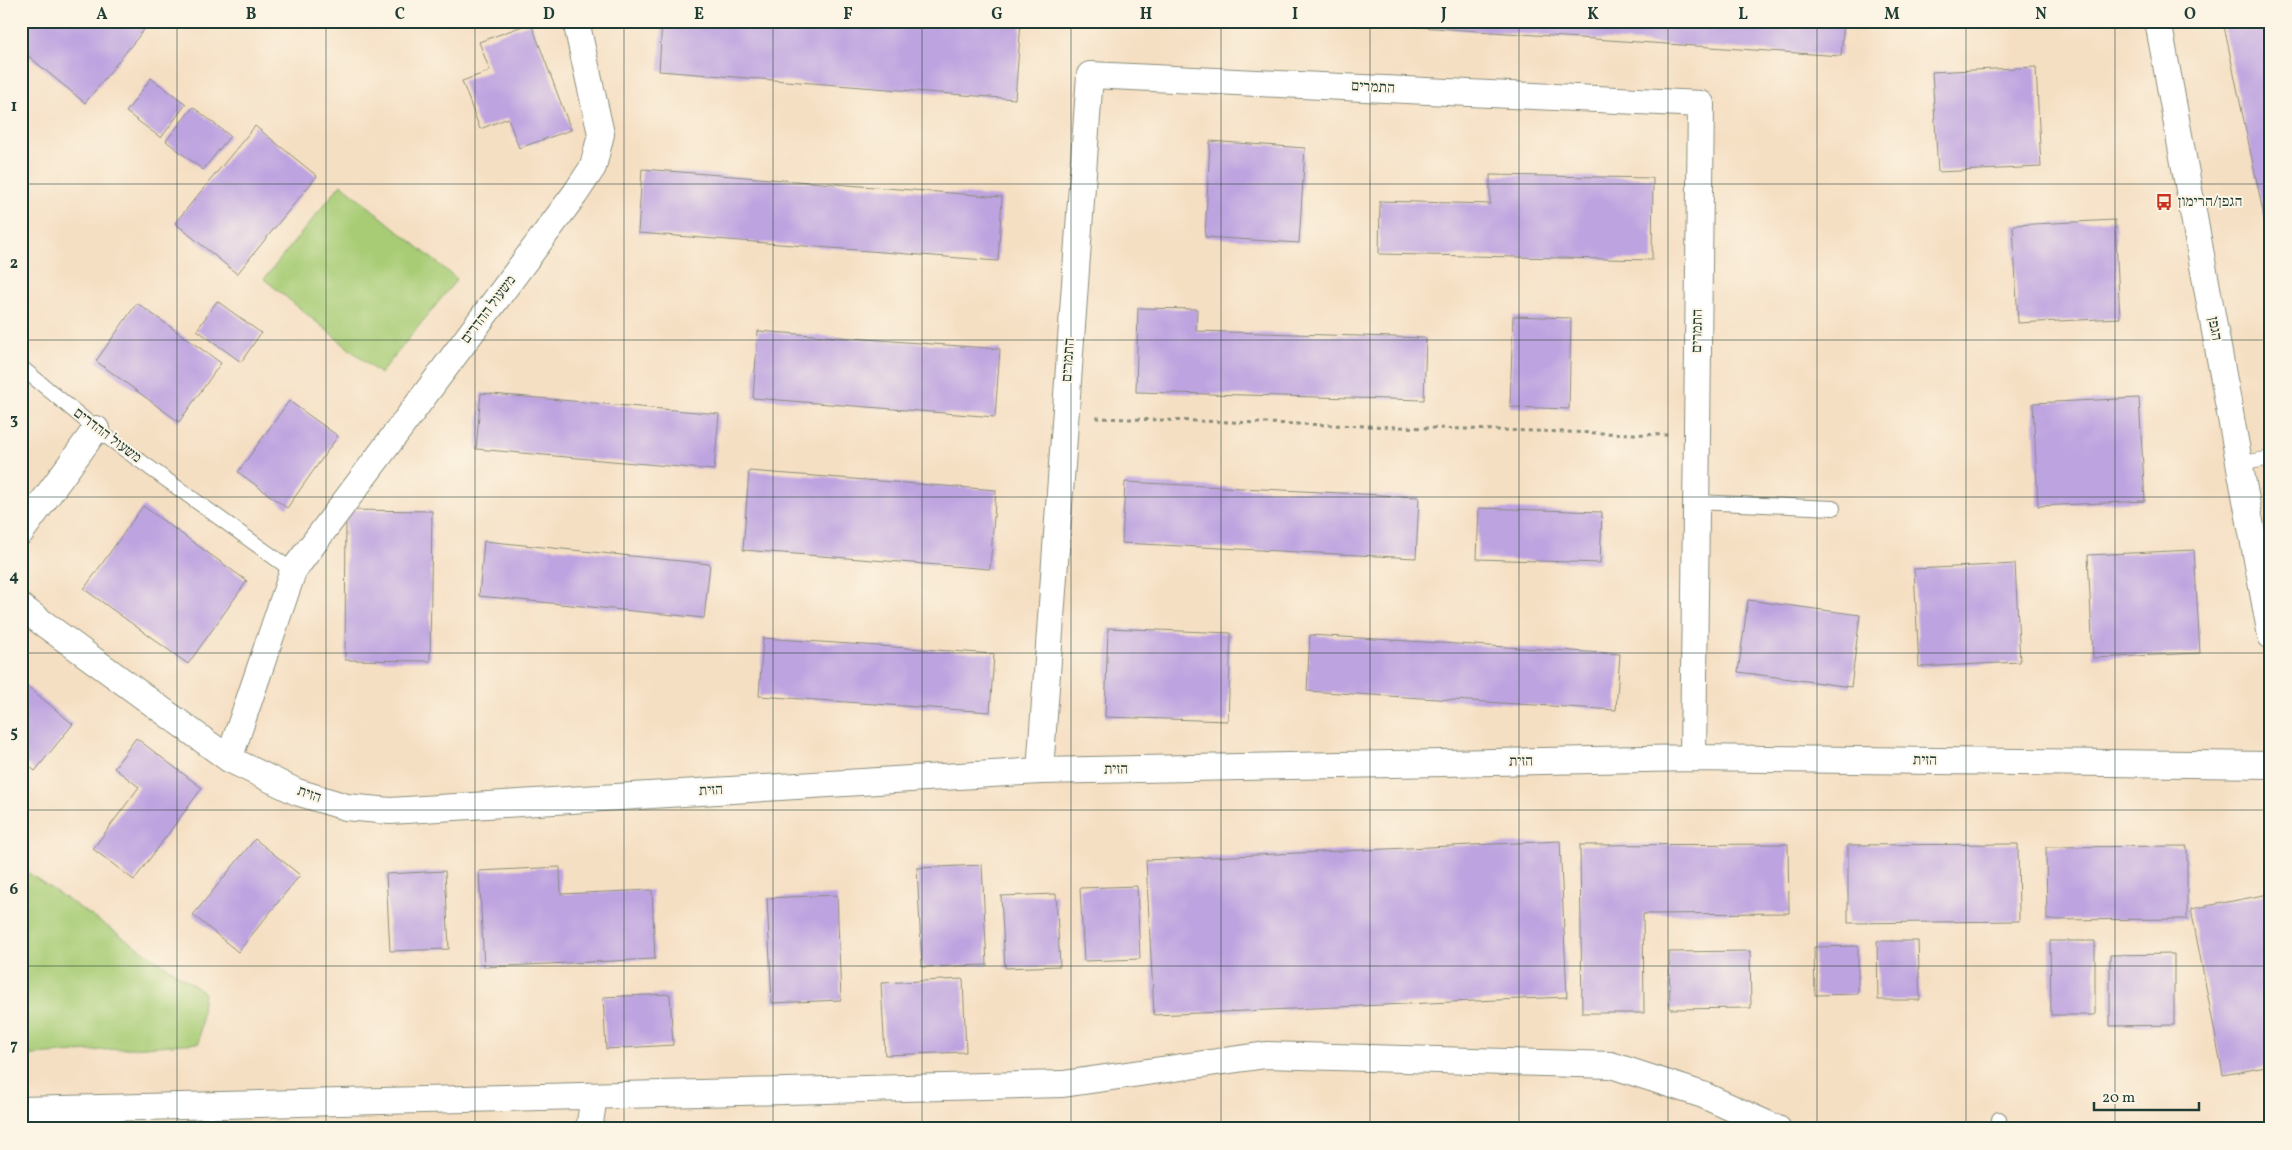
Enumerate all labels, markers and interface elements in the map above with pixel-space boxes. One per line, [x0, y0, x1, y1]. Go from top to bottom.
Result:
text: A [96, 4, 108, 26]
text: B [246, 4, 257, 26]
text: C [395, 4, 405, 26]
text: D [543, 4, 555, 26]
text: E [694, 4, 704, 26]
text: F [843, 4, 853, 26]
text: G [991, 4, 1003, 26]
text: H [1140, 4, 1152, 26]
text: I [1292, 4, 1298, 26]
text: J [1440, 4, 1447, 26]
text: K [1587, 4, 1599, 26]
text: L [1738, 4, 1748, 26]
text: M [1884, 4, 1900, 26]
text: N [2035, 4, 2047, 26]
text: O [2184, 4, 2196, 26]
street label: התמרים [1351, 76, 1395, 100]
text: 1 [11, 96, 17, 118]
bus stop icon: הגפן/הרימון [2154, 192, 2174, 212]
place label: הגפן/הרימון [2178, 192, 2242, 213]
text: 2 [10, 253, 18, 275]
street label: משעול ההדרים [456, 271, 522, 349]
street label: התמרים [1687, 309, 1709, 353]
street label: הגפן [2202, 315, 2226, 343]
street label: התמרים [1057, 337, 1081, 383]
street label: משעול ההדרים [68, 403, 146, 469]
text: 3 [10, 409, 18, 431]
text: 4 [9, 566, 19, 588]
text: 5 [10, 722, 18, 744]
street label: הזית [1913, 750, 1937, 772]
street label: הזית [1509, 751, 1533, 773]
street label: הזית [1104, 759, 1128, 781]
street label: הזית [698, 780, 724, 802]
street label: הזית [294, 781, 324, 809]
text: 6 [10, 879, 19, 901]
text: 7 [10, 1035, 18, 1057]
scale bar [2094, 1080, 2200, 1112]
text: 20 m [2102, 1088, 2135, 1109]

